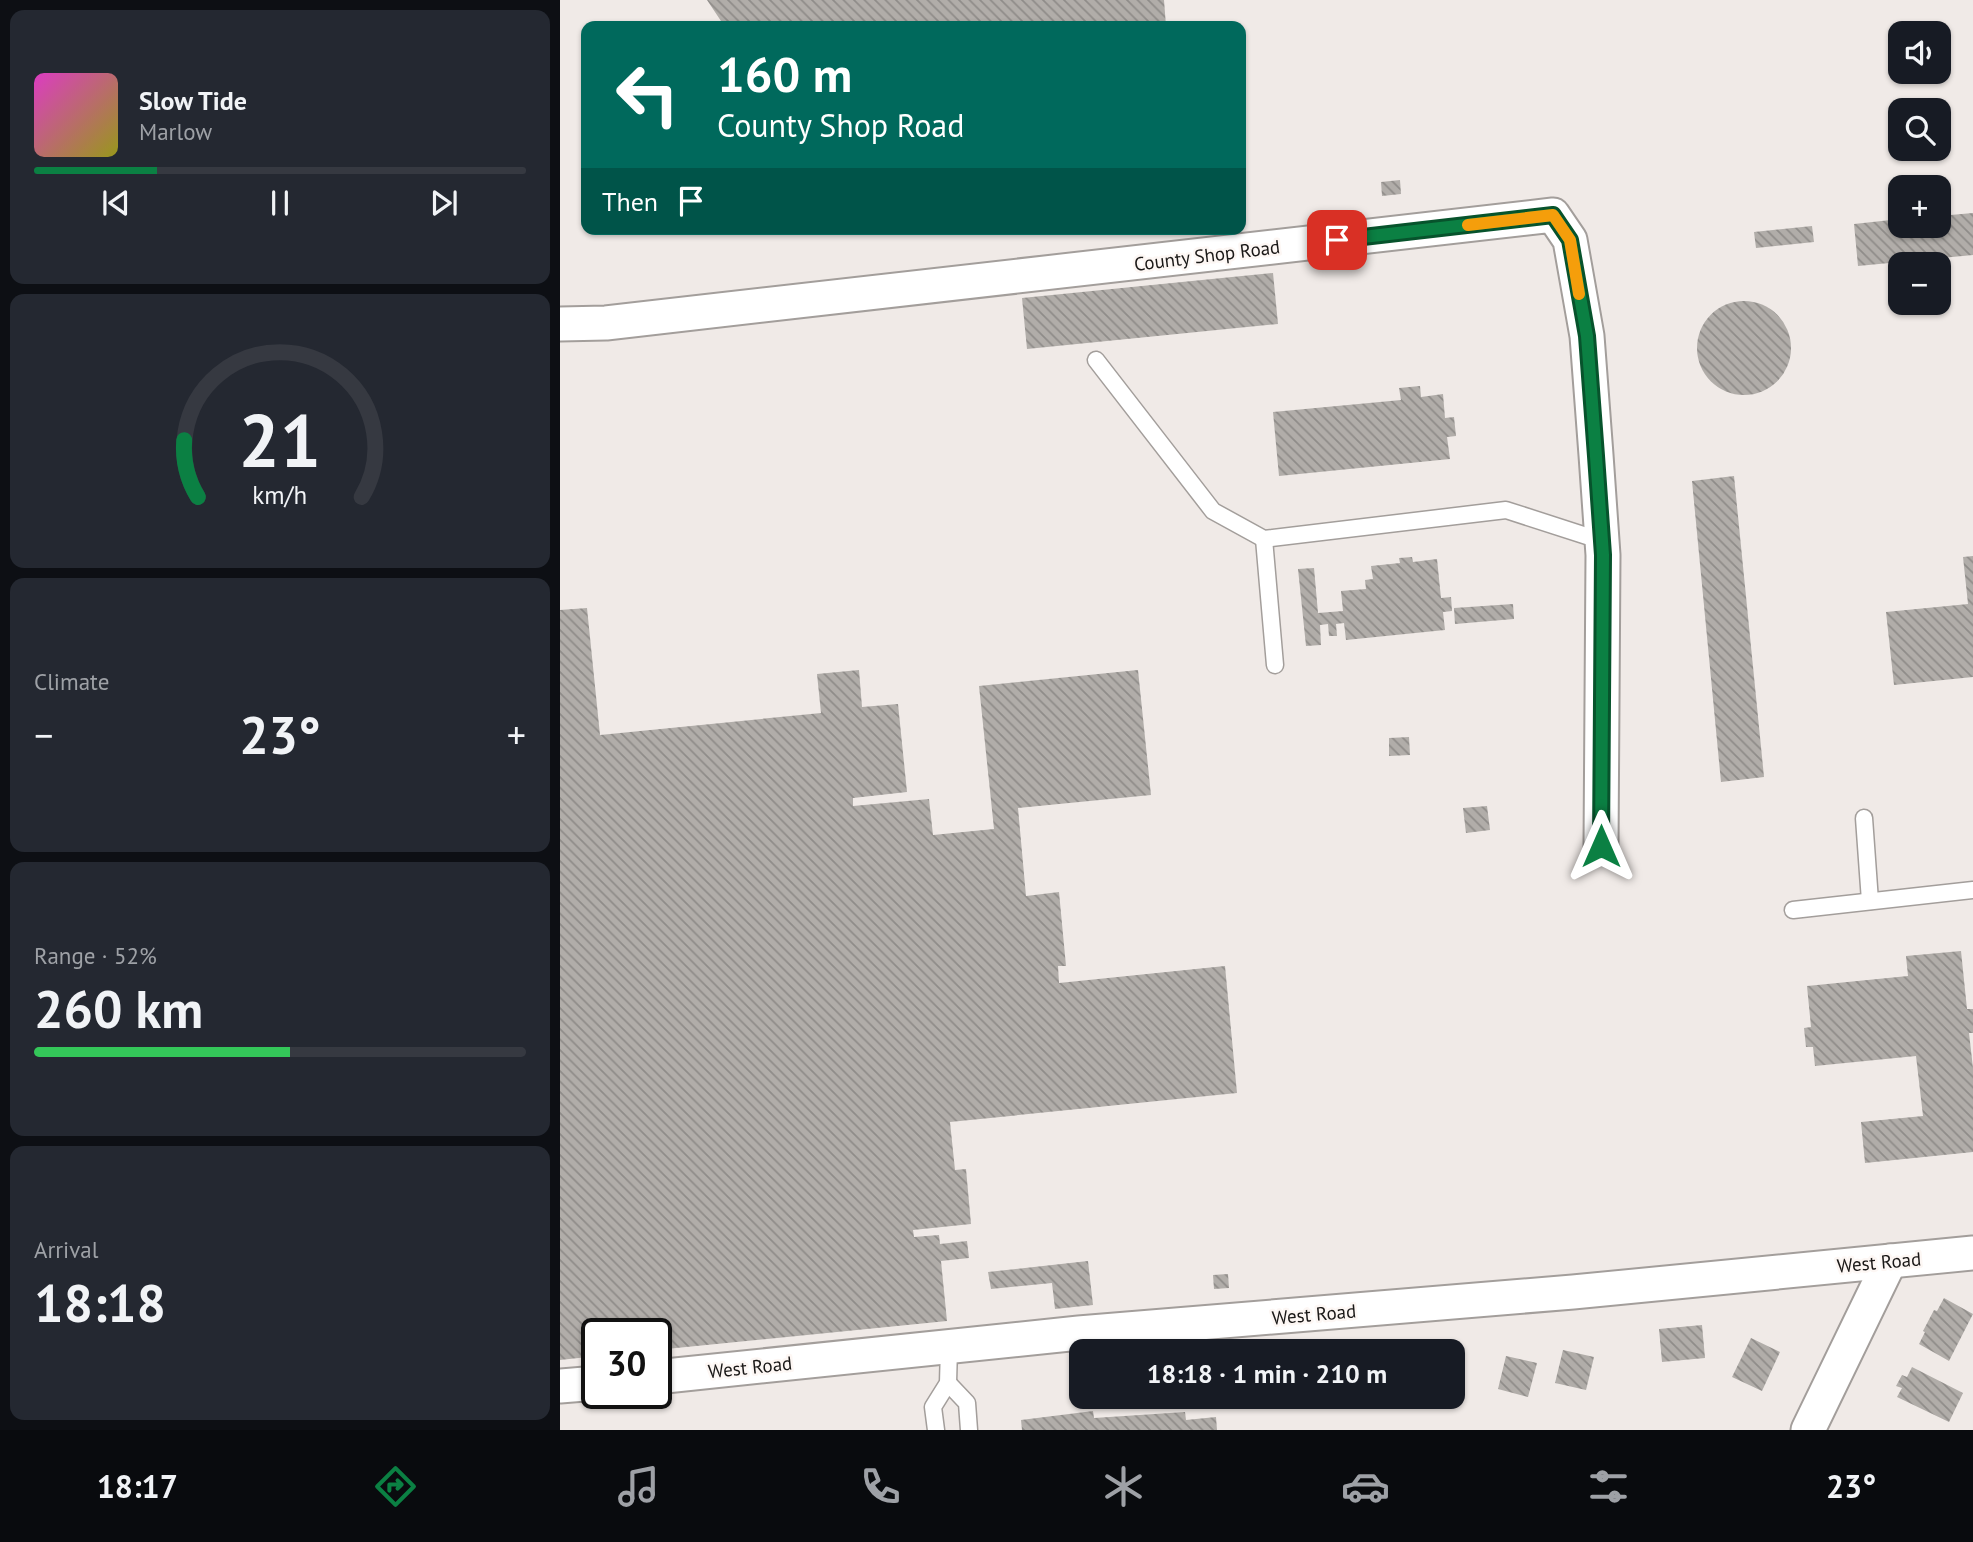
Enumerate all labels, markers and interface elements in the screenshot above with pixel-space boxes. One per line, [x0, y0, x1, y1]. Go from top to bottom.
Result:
map controls [1888, 21, 1951, 315]
button: sound [1888, 21, 1951, 84]
text: 160 m [717, 42, 852, 106]
icon: left [602, 49, 693, 140]
text: Slow Tide [139, 84, 247, 117]
button: search [1888, 98, 1951, 161]
text: County Shop Road [717, 104, 964, 146]
text: Marlow [139, 117, 212, 146]
button: + [1888, 175, 1951, 238]
icon: arrive [672, 182, 710, 220]
icon: previous [97, 184, 135, 222]
icon: pause [261, 184, 299, 222]
icon: next [425, 184, 463, 222]
text: Then [602, 185, 658, 218]
pin [1307, 210, 1367, 270]
icon: arrive [1318, 221, 1356, 259]
street label: County Shop Road [1133, 234, 1281, 276]
button: − [1888, 252, 1951, 315]
text: 21 [239, 393, 321, 487]
text: km/h [253, 479, 307, 511]
text: Climate [34, 667, 109, 696]
text: 23° [239, 701, 321, 768]
text: − [34, 710, 53, 759]
text: + [507, 710, 526, 759]
position arrow [1564, 809, 1638, 883]
text: Range · 52% [34, 941, 157, 970]
text: 260 km [34, 975, 203, 1042]
text: Arrival [34, 1235, 98, 1264]
street label: West Road [1836, 1246, 1922, 1278]
text: 18:18 [34, 1269, 166, 1336]
street label: West Road [1271, 1298, 1357, 1330]
speed limit sign: 30 [581, 1318, 672, 1409]
street label: West Road [707, 1351, 793, 1383]
text: 18:18 · 1 min · 210 m [1147, 1357, 1387, 1390]
icon: directions [371, 1462, 420, 1511]
icon: music [614, 1462, 663, 1511]
icon: phone [856, 1462, 905, 1511]
icon: climate [1099, 1462, 1148, 1511]
icon: car [1341, 1462, 1390, 1511]
icon: filters [1584, 1462, 1633, 1511]
text: 18:17 [97, 1465, 178, 1507]
text: 23° [1826, 1465, 1876, 1507]

